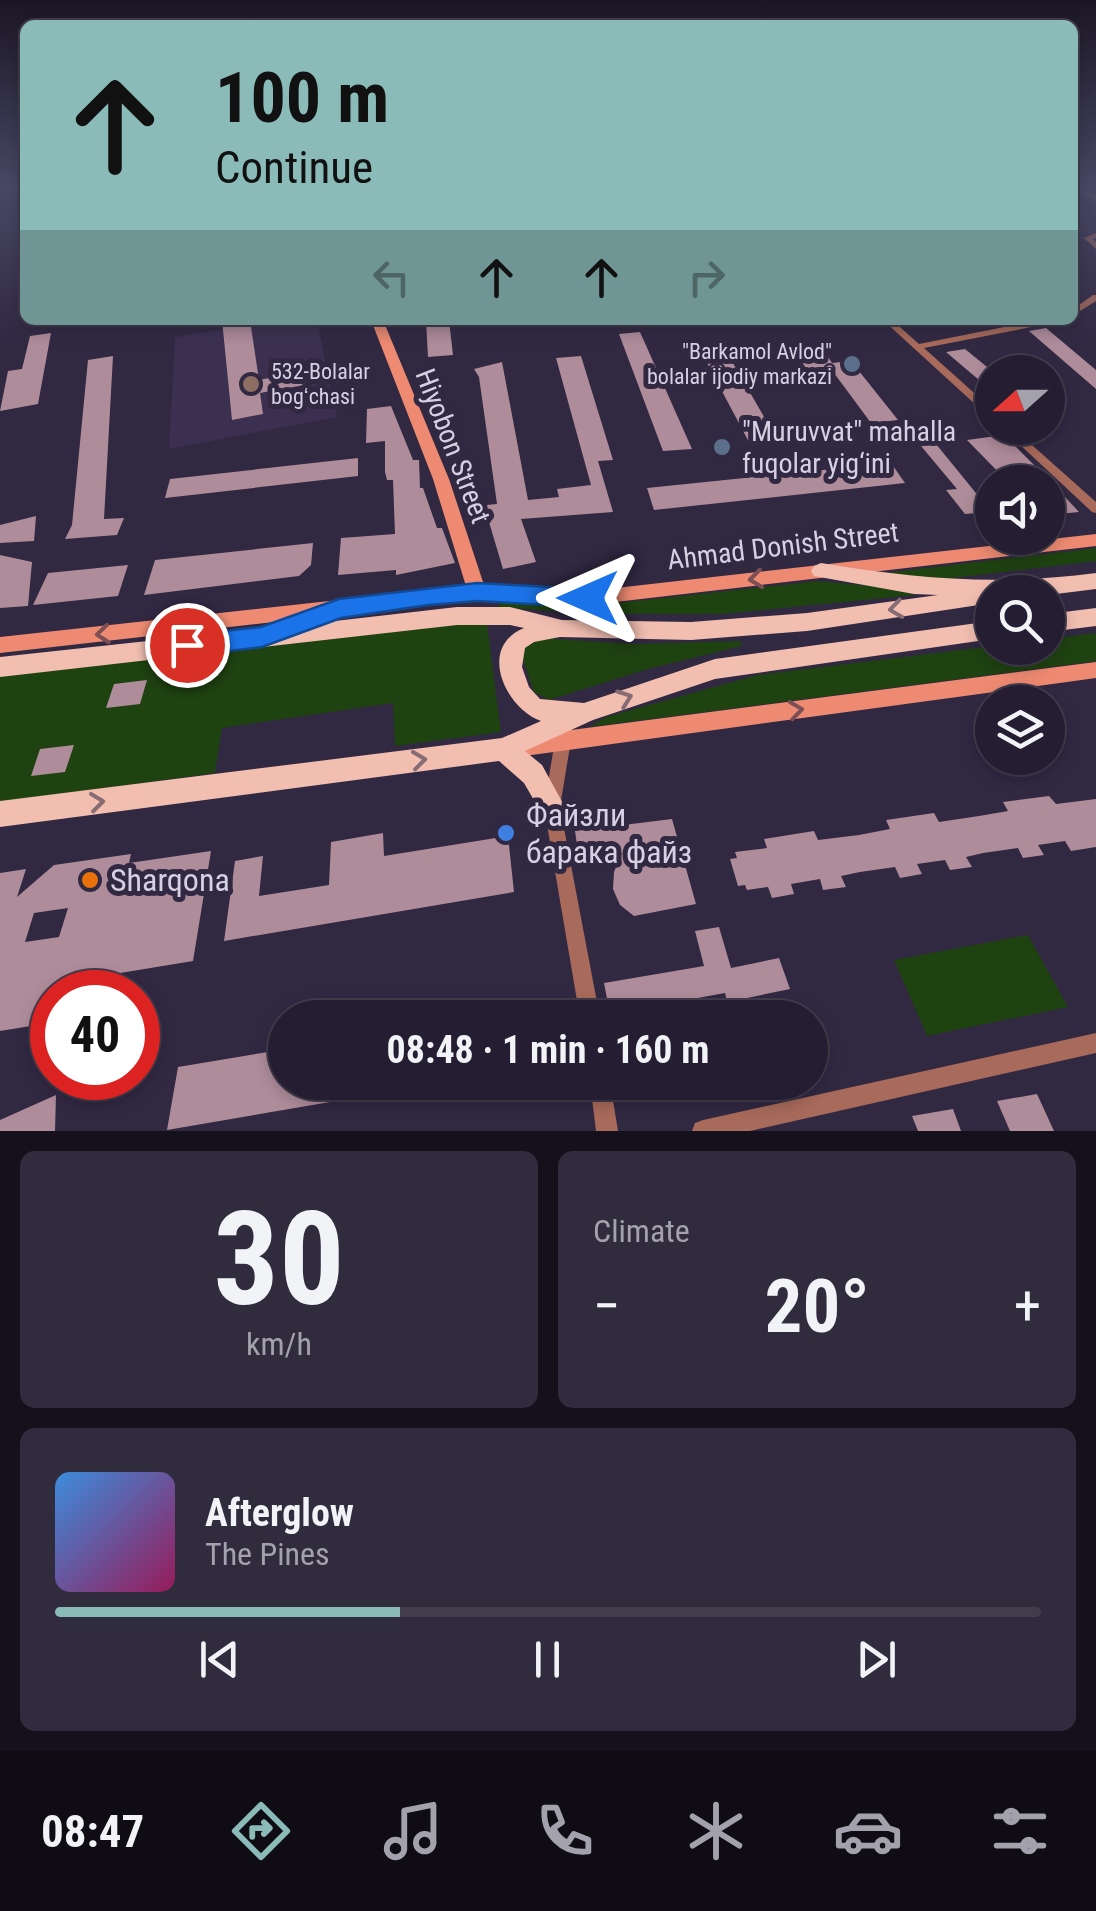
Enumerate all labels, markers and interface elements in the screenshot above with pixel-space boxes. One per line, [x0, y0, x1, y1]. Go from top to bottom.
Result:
text: 100 m [215, 57, 389, 139]
icon: ahead [50, 60, 180, 190]
text: Continue [215, 141, 373, 194]
icon: left [364, 250, 419, 305]
icon: ahead [469, 250, 524, 305]
icon: ahead [574, 250, 629, 305]
icon: right [679, 250, 734, 305]
place label: "Barkamol Avlod" bolalar ijodiy markazi [647, 339, 832, 389]
marker: "Barkamol Avlod" bolalar ijodiy markazi [841, 353, 863, 375]
north arrow [975, 355, 1065, 445]
map controls [975, 355, 1065, 775]
place label: 532-Bolalar bogʻchasi [271, 359, 370, 409]
street label: Hiyobon Street [408, 364, 498, 528]
marker: 532-Bolalar bogʻchasi [240, 373, 262, 395]
place label: "Muruvvat" mahalla fuqolar yig‘ini [742, 415, 956, 480]
marker: "Muruvvat" mahalla fuqolar yig‘ini [711, 436, 733, 458]
button: sound [975, 465, 1065, 555]
street label: Ahmad Donish Street [665, 515, 901, 577]
position arrow [536, 546, 640, 650]
one-way arrow [747, 568, 763, 589]
button: search [975, 575, 1065, 665]
one-way arrow [888, 598, 904, 619]
pin [145, 603, 230, 688]
icon: arrive [160, 618, 215, 673]
one-way arrow [95, 623, 111, 644]
button: layers [975, 685, 1065, 775]
one-way arrow [616, 689, 633, 710]
one-way arrow [789, 700, 805, 721]
one-way arrow [411, 750, 427, 771]
one-way arrow [88, 792, 105, 813]
place label: Файзли барака файз [526, 796, 692, 871]
marker: Файзли барака файз [495, 822, 517, 844]
place label: Sharqona [110, 861, 230, 899]
marker: Sharqona [79, 869, 101, 891]
speed limit sign: 40 [30, 970, 160, 1100]
text: 08:48 · 1 min · 160 m [387, 1028, 709, 1072]
text: 30 [213, 1183, 345, 1336]
text: Climate [593, 1212, 690, 1250]
text: 20° [765, 1262, 870, 1350]
text: − [593, 1274, 621, 1338]
text: + [1014, 1274, 1041, 1338]
text: km/h [246, 1325, 312, 1363]
text: Afterglow [205, 1491, 354, 1535]
text: The Pines [205, 1535, 330, 1573]
icon: previous [192, 1632, 247, 1687]
icon: pause [520, 1632, 575, 1687]
icon: next [849, 1632, 904, 1687]
icon: directions [226, 1796, 296, 1866]
icon: music [378, 1796, 448, 1866]
icon: phone [530, 1796, 600, 1866]
icon: climate [681, 1796, 751, 1866]
icon: car [833, 1796, 903, 1866]
icon: filters [985, 1796, 1055, 1866]
text: 08:47 [41, 1805, 144, 1858]

